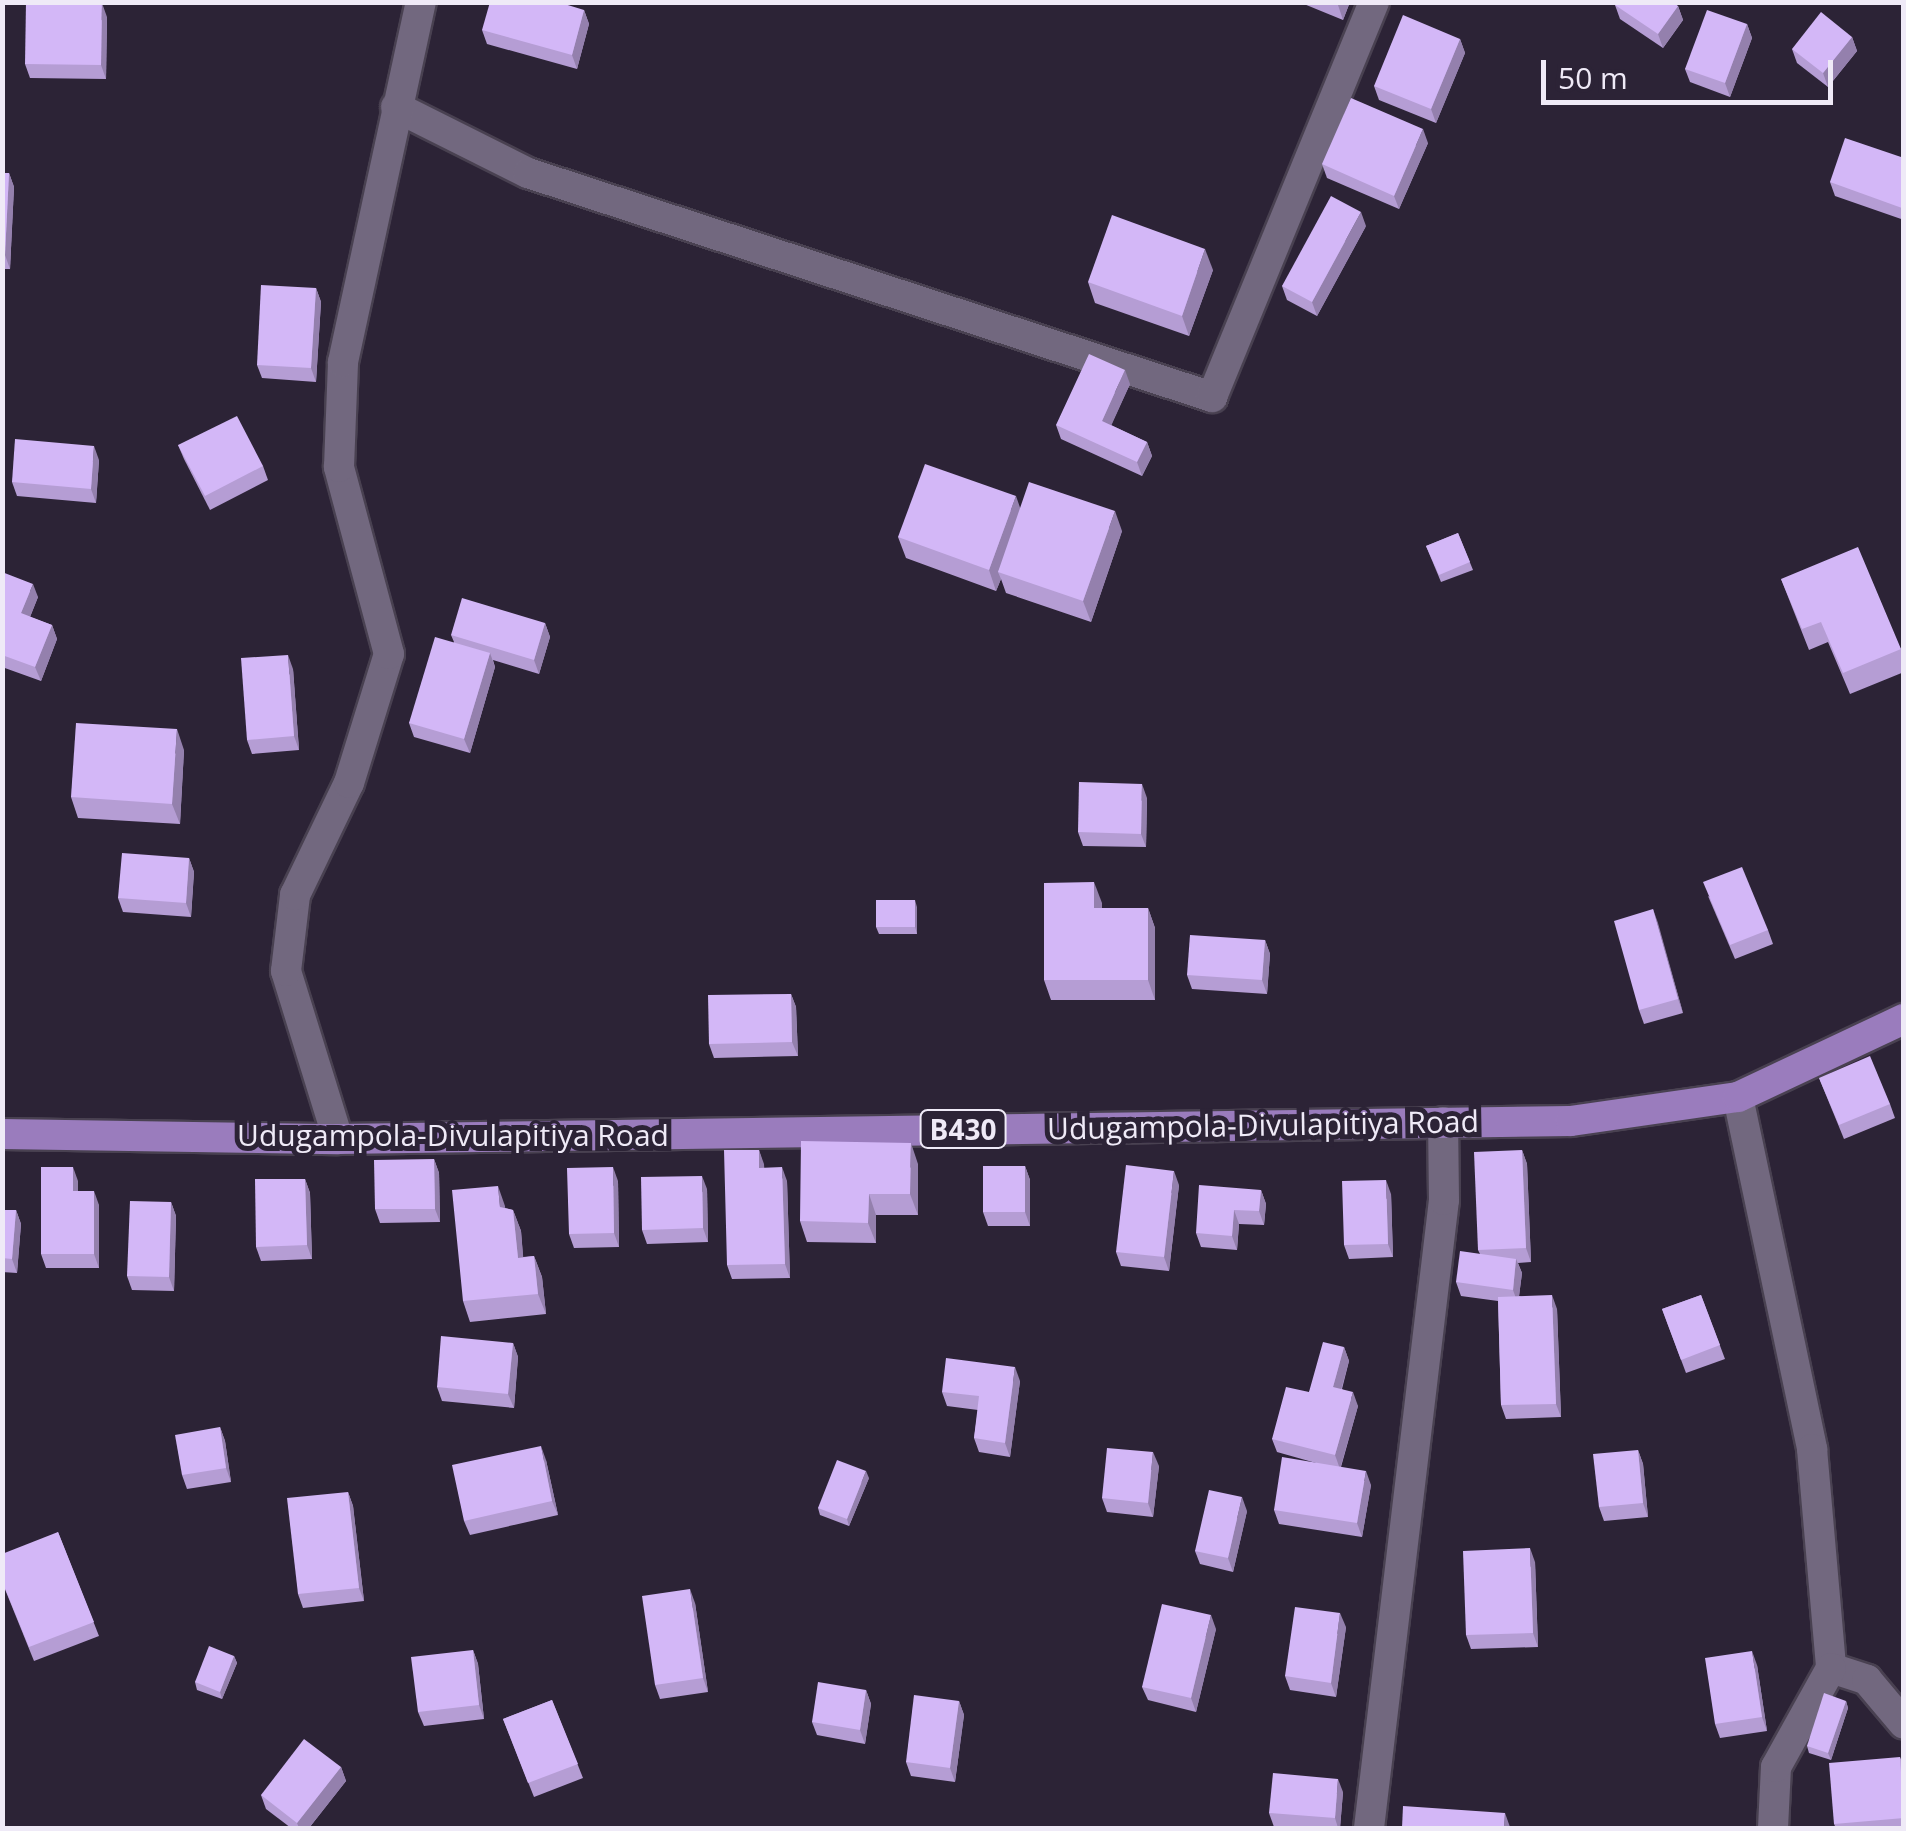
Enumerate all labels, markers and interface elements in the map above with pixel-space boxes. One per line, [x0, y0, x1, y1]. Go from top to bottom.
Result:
scale bar [1546, 40, 1838, 102]
text: 50 m [1558, 57, 1628, 98]
street label: Udugampola-Divulapitiya Road [1047, 1103, 1479, 1147]
road number: B430 [918, 1106, 1008, 1152]
street label: Udugampola-Divulapitiya Road [237, 1117, 669, 1153]

